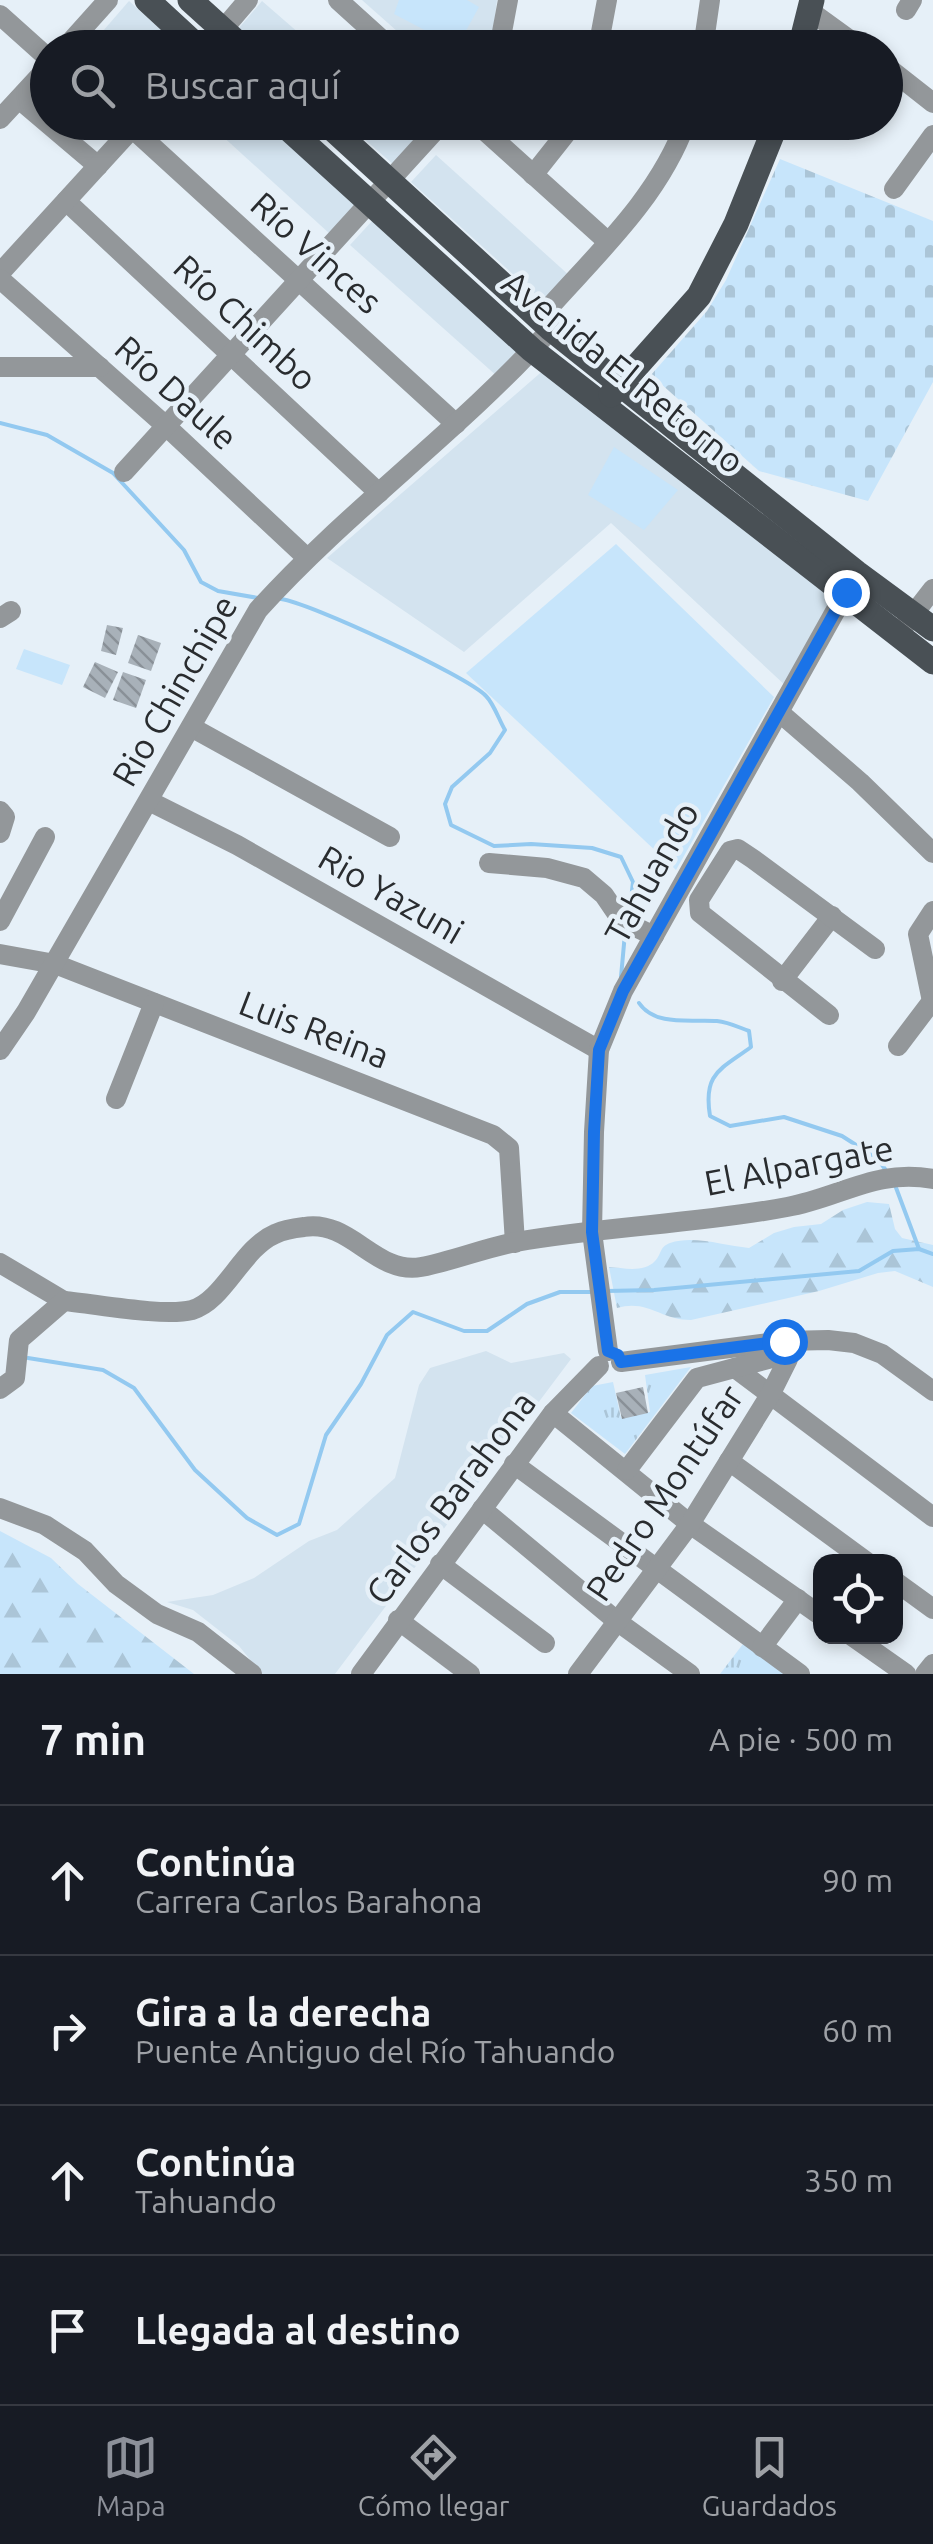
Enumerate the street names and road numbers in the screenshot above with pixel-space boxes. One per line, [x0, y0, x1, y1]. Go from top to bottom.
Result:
street label: Río Vinces [243, 183, 390, 321]
street label: Río Chimbo [166, 246, 325, 398]
street label: Avenida El Retorno [495, 261, 753, 481]
street label: Río Daule [108, 327, 246, 457]
street label: Rio Chinchipe [103, 588, 245, 793]
street label: Tahuando [596, 795, 706, 950]
street label: Rio Yazuni [312, 837, 471, 952]
street label: Luis Reina [234, 982, 395, 1076]
street label: El Alpargate [701, 1127, 897, 1203]
street label: Pedro Montúfar [577, 1377, 751, 1608]
street label: Carlos Barahona [357, 1383, 543, 1611]

